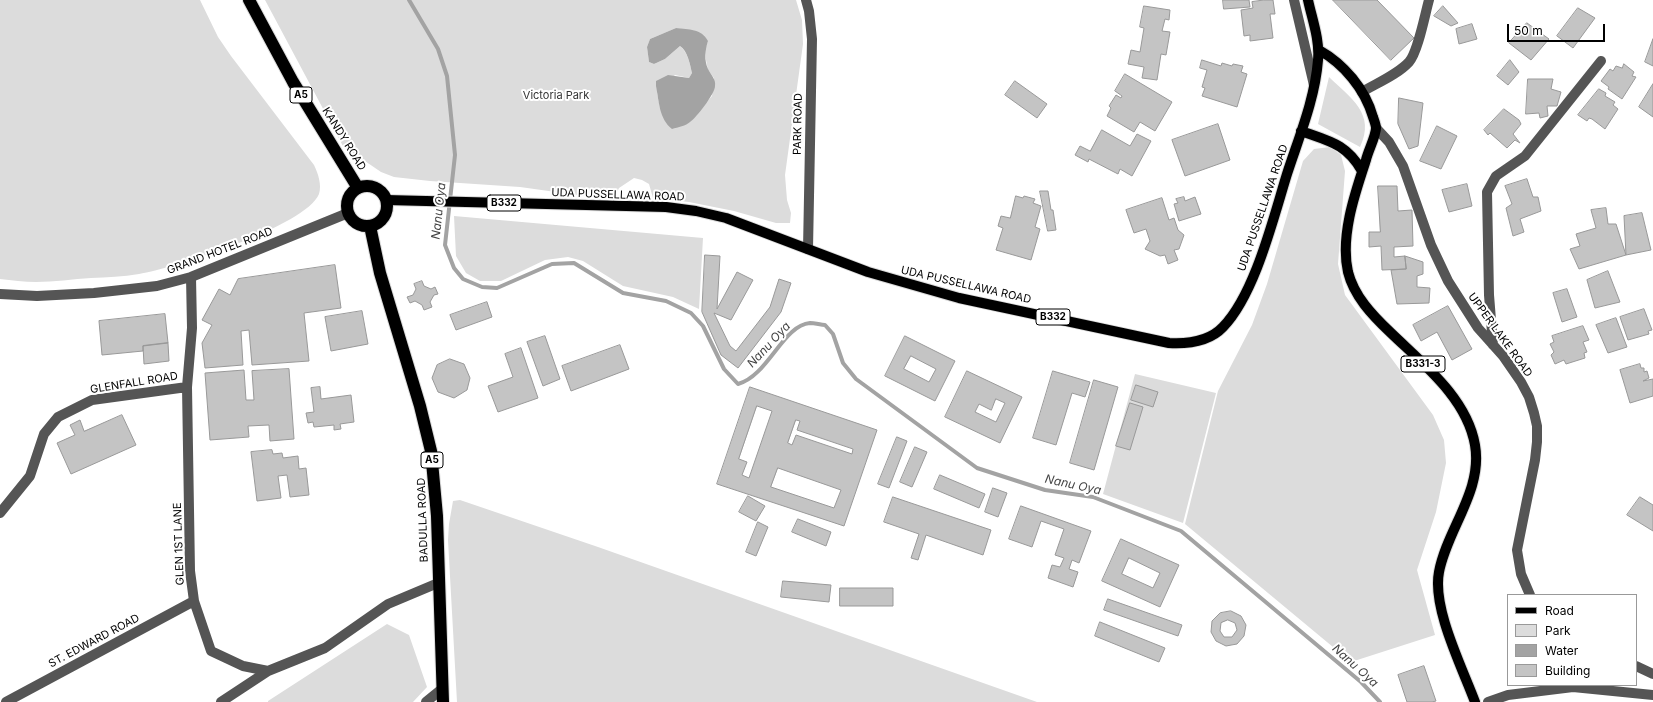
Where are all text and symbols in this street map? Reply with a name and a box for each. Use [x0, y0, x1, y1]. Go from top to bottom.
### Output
scale bar [1509, 16, 1607, 42]
text: 50 m [1514, 23, 1543, 38]
road number: A5 [290, 87, 312, 103]
park label: Victoria Park [523, 89, 589, 103]
street label: PARK ROAD [791, 93, 805, 155]
street label: KANDY ROAD [319, 105, 369, 173]
street label: UDA PUSSELLAWA ROAD [1235, 143, 1291, 273]
water label: Nanu Oya [429, 182, 449, 240]
street label: UDA PUSSELLAWA ROAD [551, 186, 685, 204]
road number: B332 [487, 195, 521, 211]
street label: GRAND HOTEL ROAD [165, 225, 275, 277]
street label: UDA PUSSELLAWA ROAD [900, 264, 1032, 306]
street label: UPPER LAKE ROAD [1465, 290, 1535, 380]
road number: B332 [1036, 309, 1070, 325]
water label: Nanu Oya [744, 319, 794, 371]
road number: B331-3 [1401, 356, 1445, 372]
street label: GLENFALL ROAD [89, 370, 179, 396]
road number: A5 [421, 452, 443, 468]
water label: Nanu Oya [1044, 472, 1102, 498]
street label: BADULLA ROAD [415, 477, 431, 563]
street label: GLEN 1ST LANE [171, 502, 187, 586]
legend [1507, 594, 1637, 686]
text: Road [1545, 603, 1574, 618]
street label: ST. EDWARD ROAD [46, 611, 142, 671]
text: Park [1545, 623, 1571, 638]
water label: Nanu Oya [1329, 642, 1381, 690]
text: Water [1545, 643, 1578, 658]
text: Building [1545, 663, 1590, 678]

